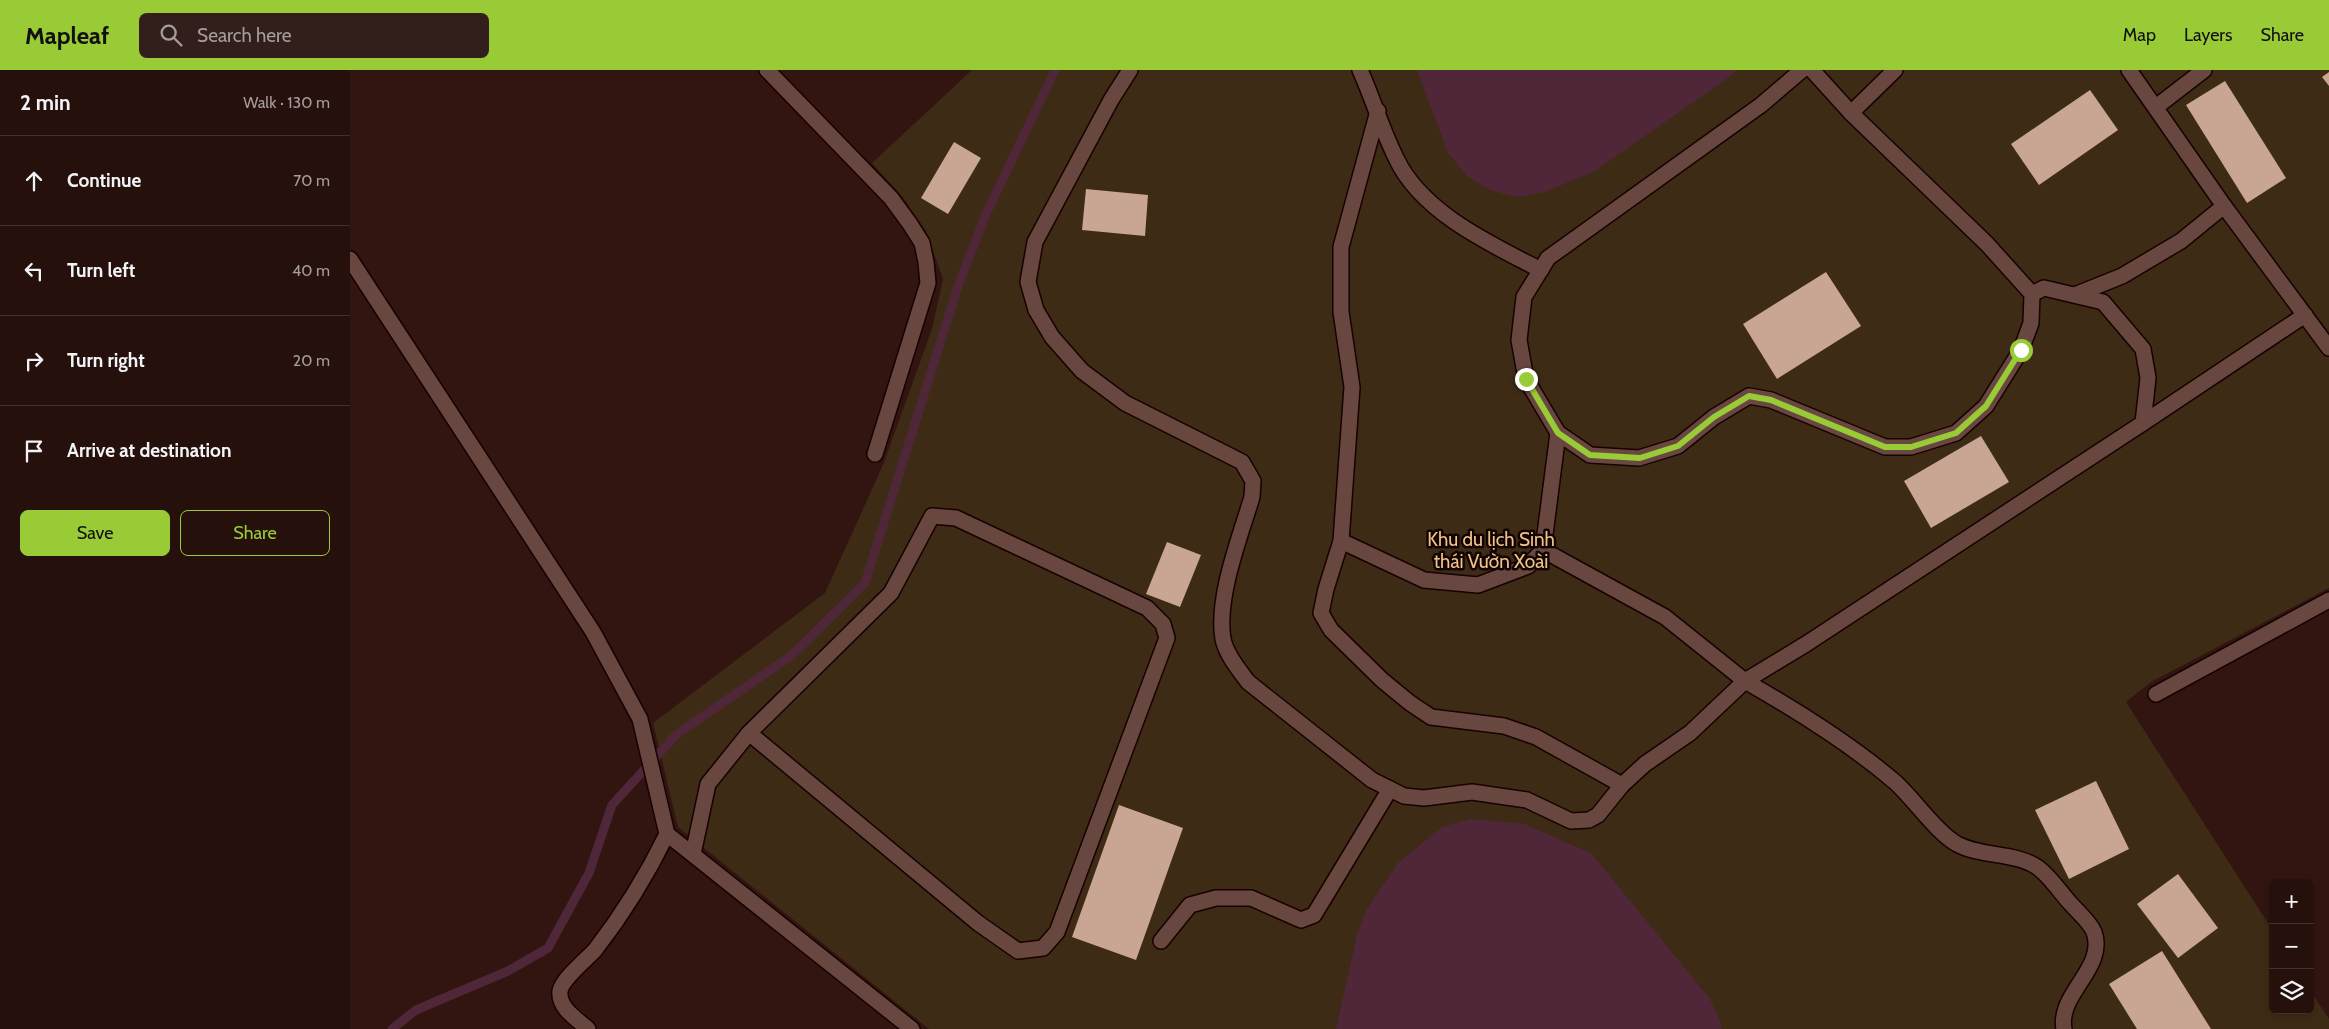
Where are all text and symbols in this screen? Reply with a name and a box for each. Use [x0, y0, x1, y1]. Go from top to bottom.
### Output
search box [139, 13, 489, 58]
text: Mapleaf [25, 21, 109, 50]
icon: search [157, 21, 185, 49]
text: Search here [197, 24, 291, 47]
text: Map [2123, 24, 2156, 46]
text: Layers [2184, 24, 2233, 46]
text: Share [2261, 24, 2304, 46]
text: 2 min [20, 90, 71, 115]
text: Walk · 130 m [243, 93, 330, 112]
icon: ahead [20, 167, 48, 195]
text: Continue [67, 169, 141, 192]
text: 70 m [293, 171, 330, 190]
icon: left [20, 257, 48, 285]
text: Turn left [67, 259, 135, 282]
text: 40 m [292, 261, 330, 280]
route start [2010, 339, 2033, 362]
icon: right [20, 347, 48, 375]
text: Turn right [67, 349, 145, 372]
text: 20 m [293, 351, 330, 370]
route end [1515, 368, 1538, 391]
icon: arrive [20, 437, 48, 465]
text: Arrive at destination [67, 439, 231, 462]
button: Save [20, 510, 170, 556]
button: Share [180, 510, 330, 556]
park label: Khu du lịch Sinh thái Vườn Xoài [1427, 528, 1555, 573]
map controls [2269, 879, 2314, 1014]
button: + [2269, 879, 2314, 924]
button: − [2269, 924, 2314, 969]
button: layers [2269, 969, 2314, 1014]

